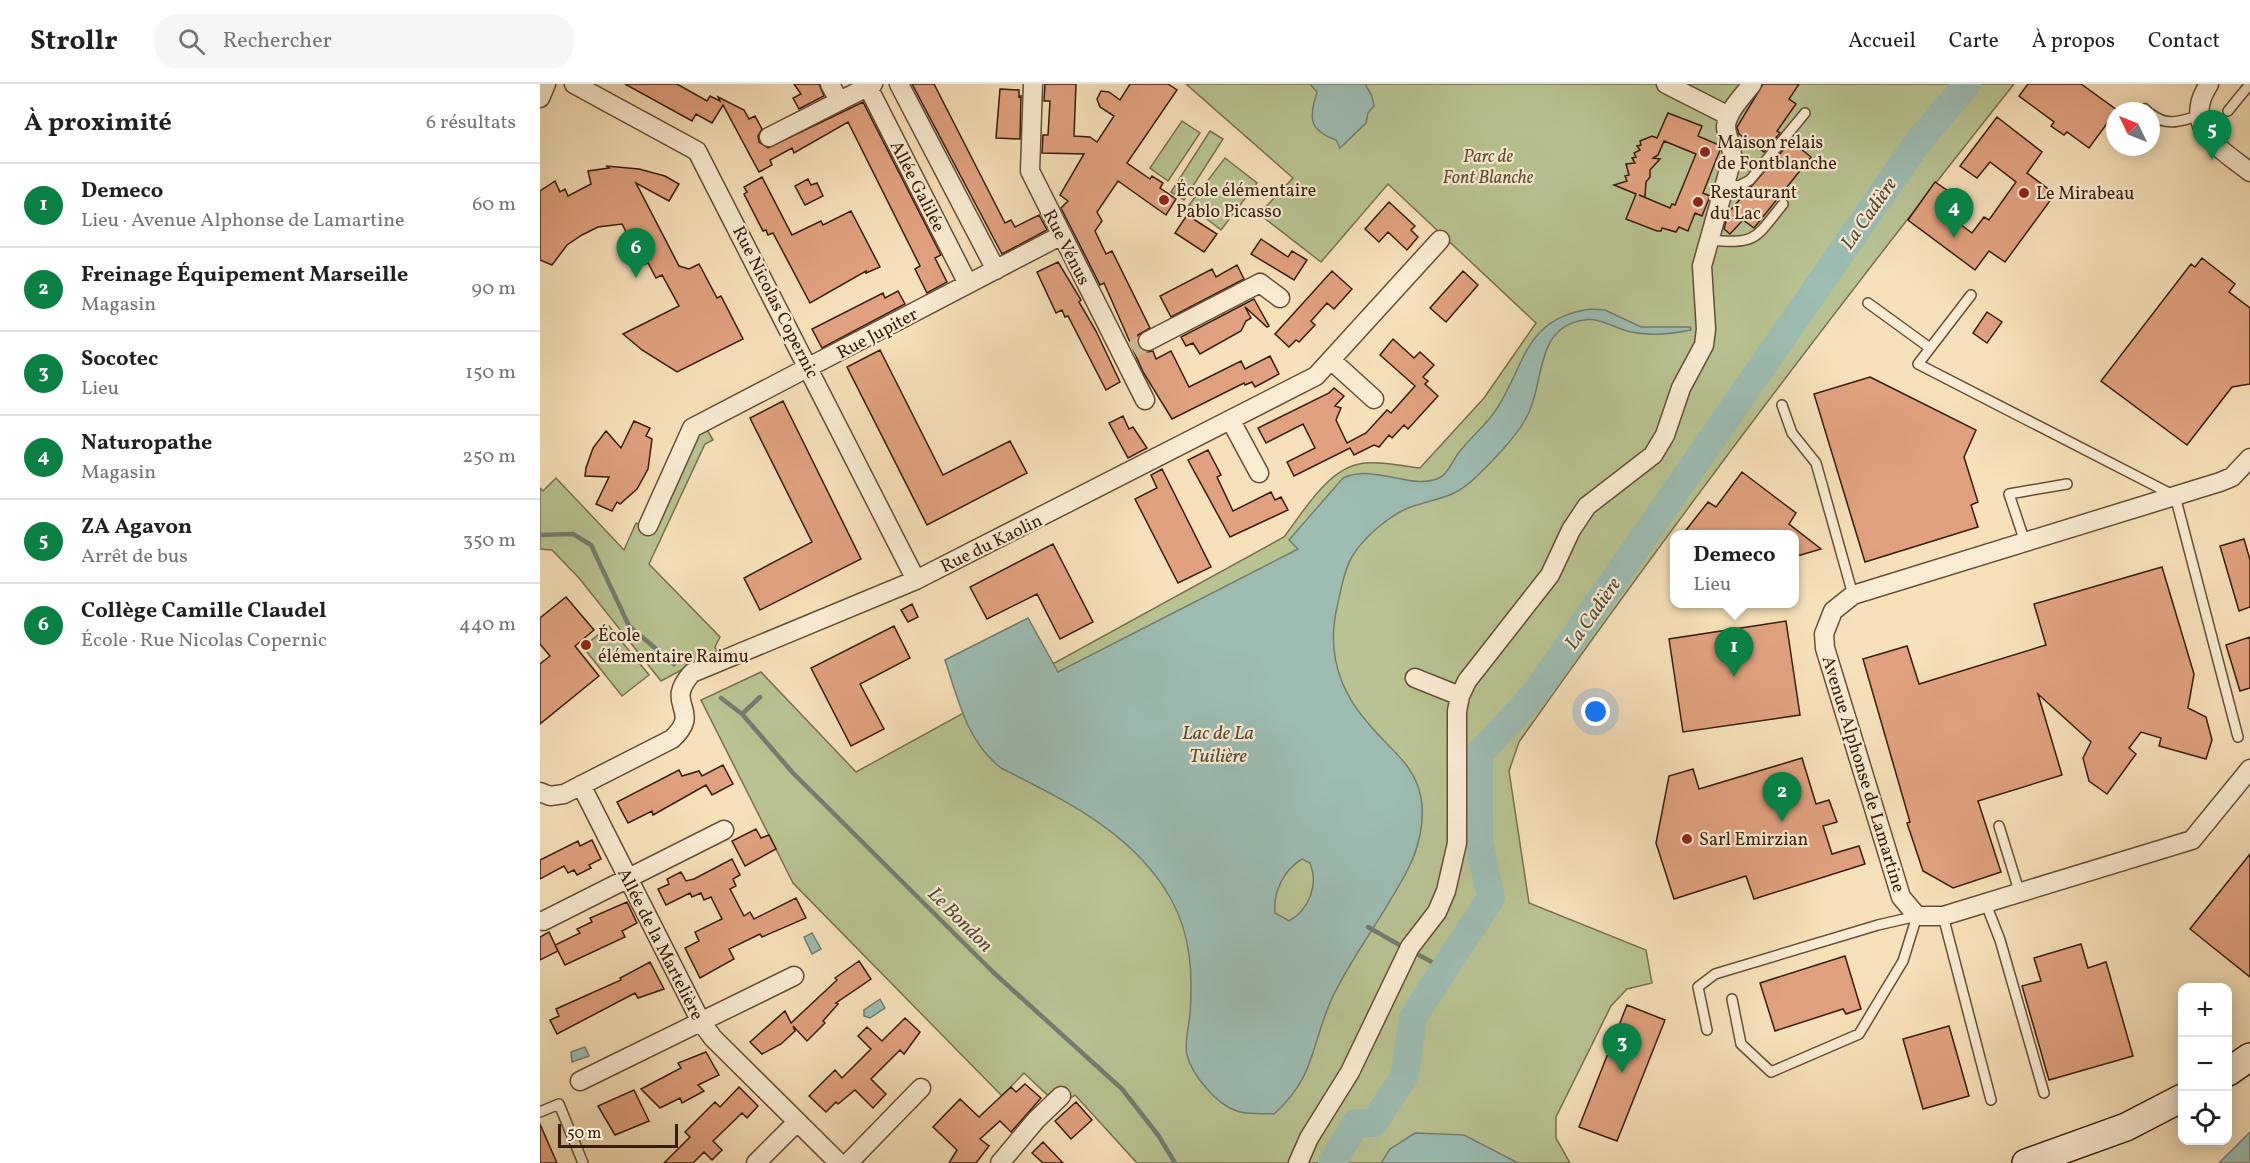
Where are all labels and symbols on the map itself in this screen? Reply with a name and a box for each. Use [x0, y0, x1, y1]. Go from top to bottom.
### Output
north arrow [2106, 102, 2160, 156]
pin: 5 [2192, 110, 2232, 160]
place label: Maison relais de Fontblanche [1717, 131, 1837, 177]
street label: Allée Galilée [883, 137, 950, 237]
park label: Parc de Font Blanche [1443, 145, 1534, 191]
marker: Maison relais de Fontblanche [1698, 145, 1712, 159]
water label: La Cadière [1835, 172, 1905, 256]
place label: École élémentaire Pablo Picasso [1176, 179, 1316, 225]
place label: Restaurant du Lac [1710, 181, 1797, 227]
place label: Le Mirabeau [2036, 182, 2134, 207]
marker: Le Mirabeau [2017, 186, 2031, 200]
pin: 4 [1934, 188, 1974, 238]
marker: École élémentaire Pablo Picasso [1157, 193, 1171, 207]
marker: Restaurant du Lac [1691, 195, 1705, 209]
street label: Rue Vénus [1036, 206, 1095, 290]
street label: Rue Nicolas Copernic [725, 222, 824, 383]
pin: 6 [616, 228, 656, 278]
street label: Rue Jupiter [833, 302, 923, 366]
street label: Rue du Kaolin [936, 509, 1047, 580]
water label: La Cadière [1559, 572, 1629, 656]
place label: École élémentaire Raimu [598, 624, 749, 670]
pin: 1 [1714, 628, 1754, 677]
marker: École élémentaire Raimu [579, 638, 593, 652]
street label: Avenue Alphonse de Lamartine [1815, 653, 1911, 896]
your location [1581, 697, 1610, 726]
water label: Lac de La Tuilière [1182, 720, 1254, 771]
pin: 2 [1762, 772, 1802, 822]
place label: Sarl Emirzian [1699, 828, 1809, 853]
marker: Sarl Emirzian [1680, 832, 1694, 846]
street label: Allée de la Martelière [610, 864, 709, 1025]
water label: Le Bondon [921, 881, 999, 959]
pin: 3 [1602, 1024, 1642, 1073]
scale bar [558, 1121, 678, 1148]

